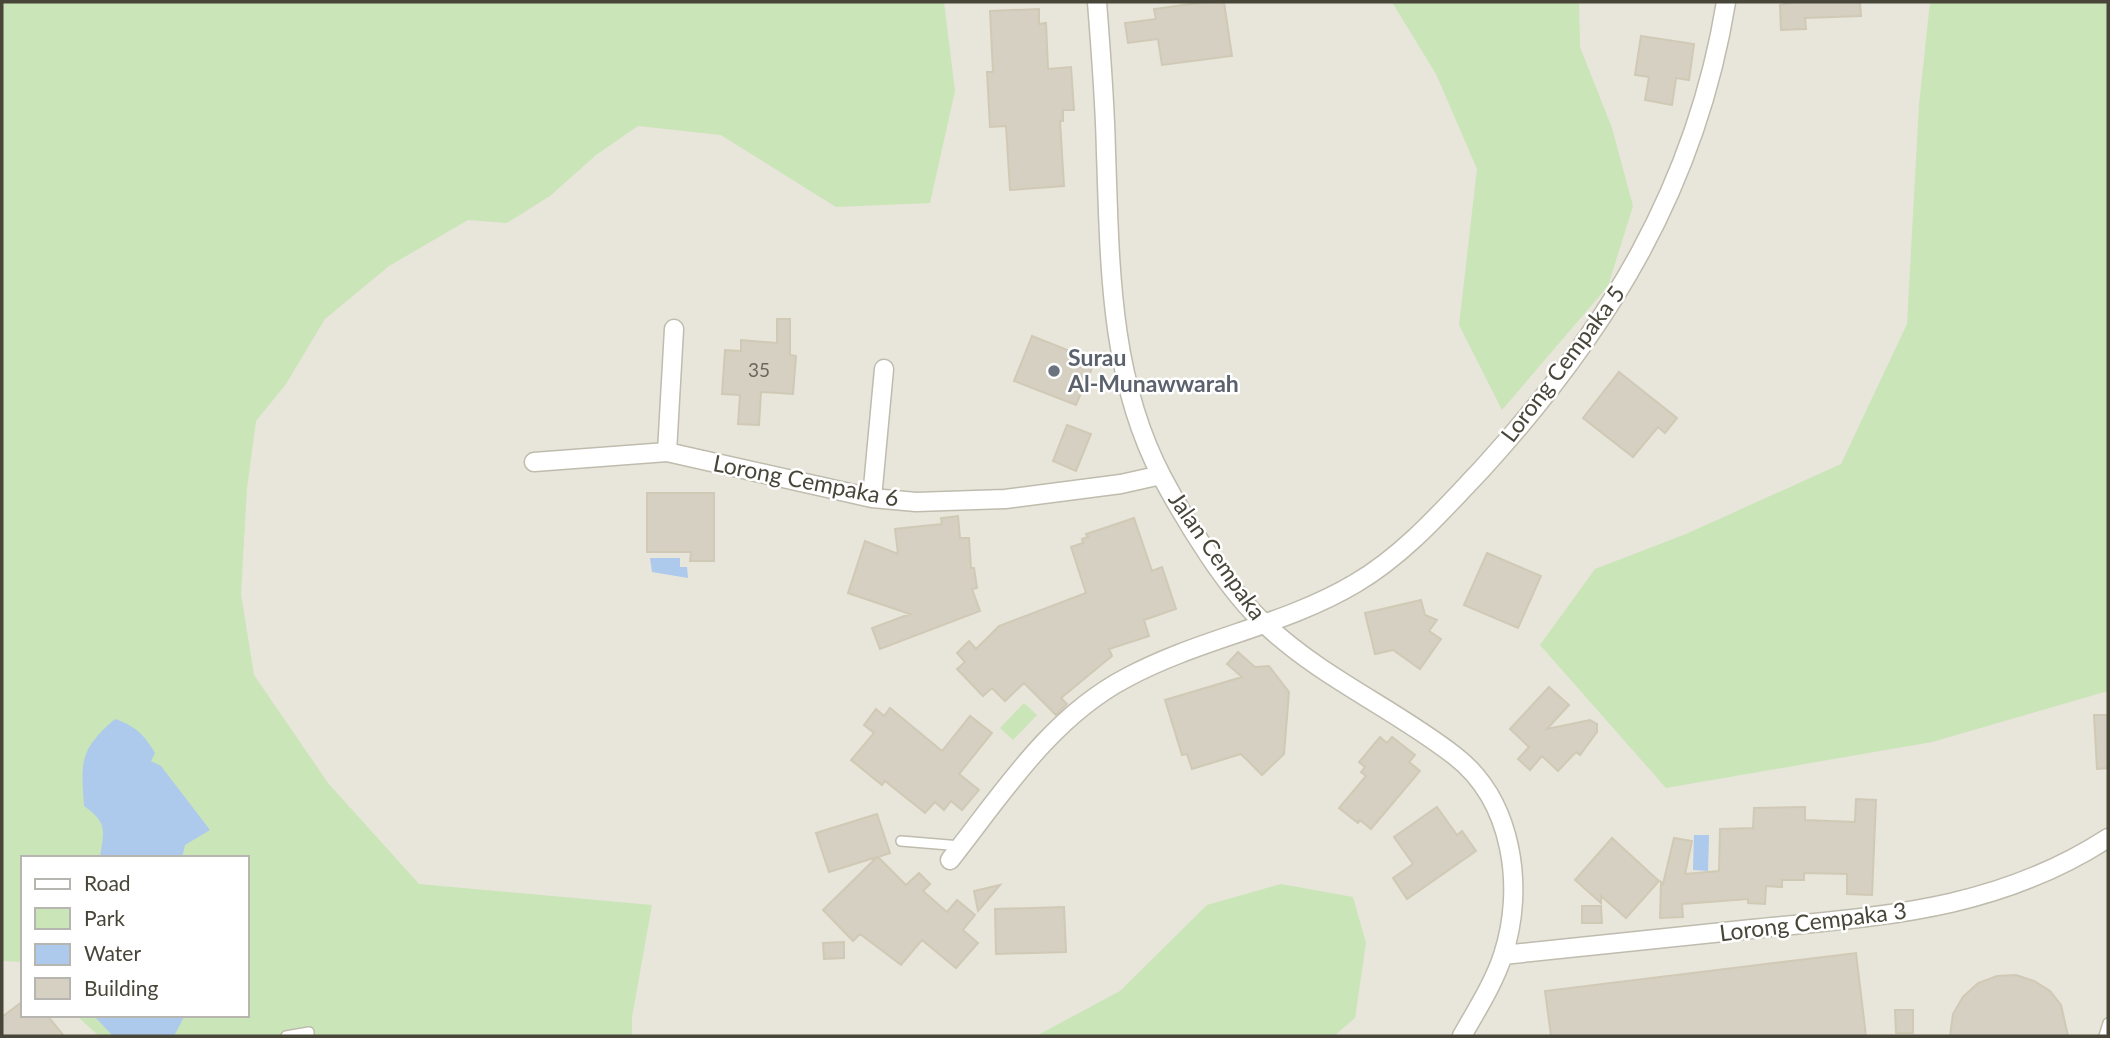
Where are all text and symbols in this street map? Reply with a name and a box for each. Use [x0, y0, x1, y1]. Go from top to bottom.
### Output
street label: Lorong Cempaka 5 [1494, 280, 1630, 447]
place label: Surau Al-Munawwarah [1067, 343, 1239, 397]
house number: 35 [748, 358, 770, 381]
marker: Surau Al-Munawwarah [1046, 363, 1062, 379]
street label: Lorong Cempaka 6 [711, 448, 901, 512]
street label: Jalan Cempaka [1163, 486, 1272, 625]
legend [21, 856, 248, 1017]
text: Road [84, 870, 131, 895]
street label: Lorong Cempaka 3 [1718, 896, 1908, 946]
text: Park [84, 905, 125, 930]
text: Water [84, 940, 141, 965]
text: Building [84, 975, 159, 1000]

